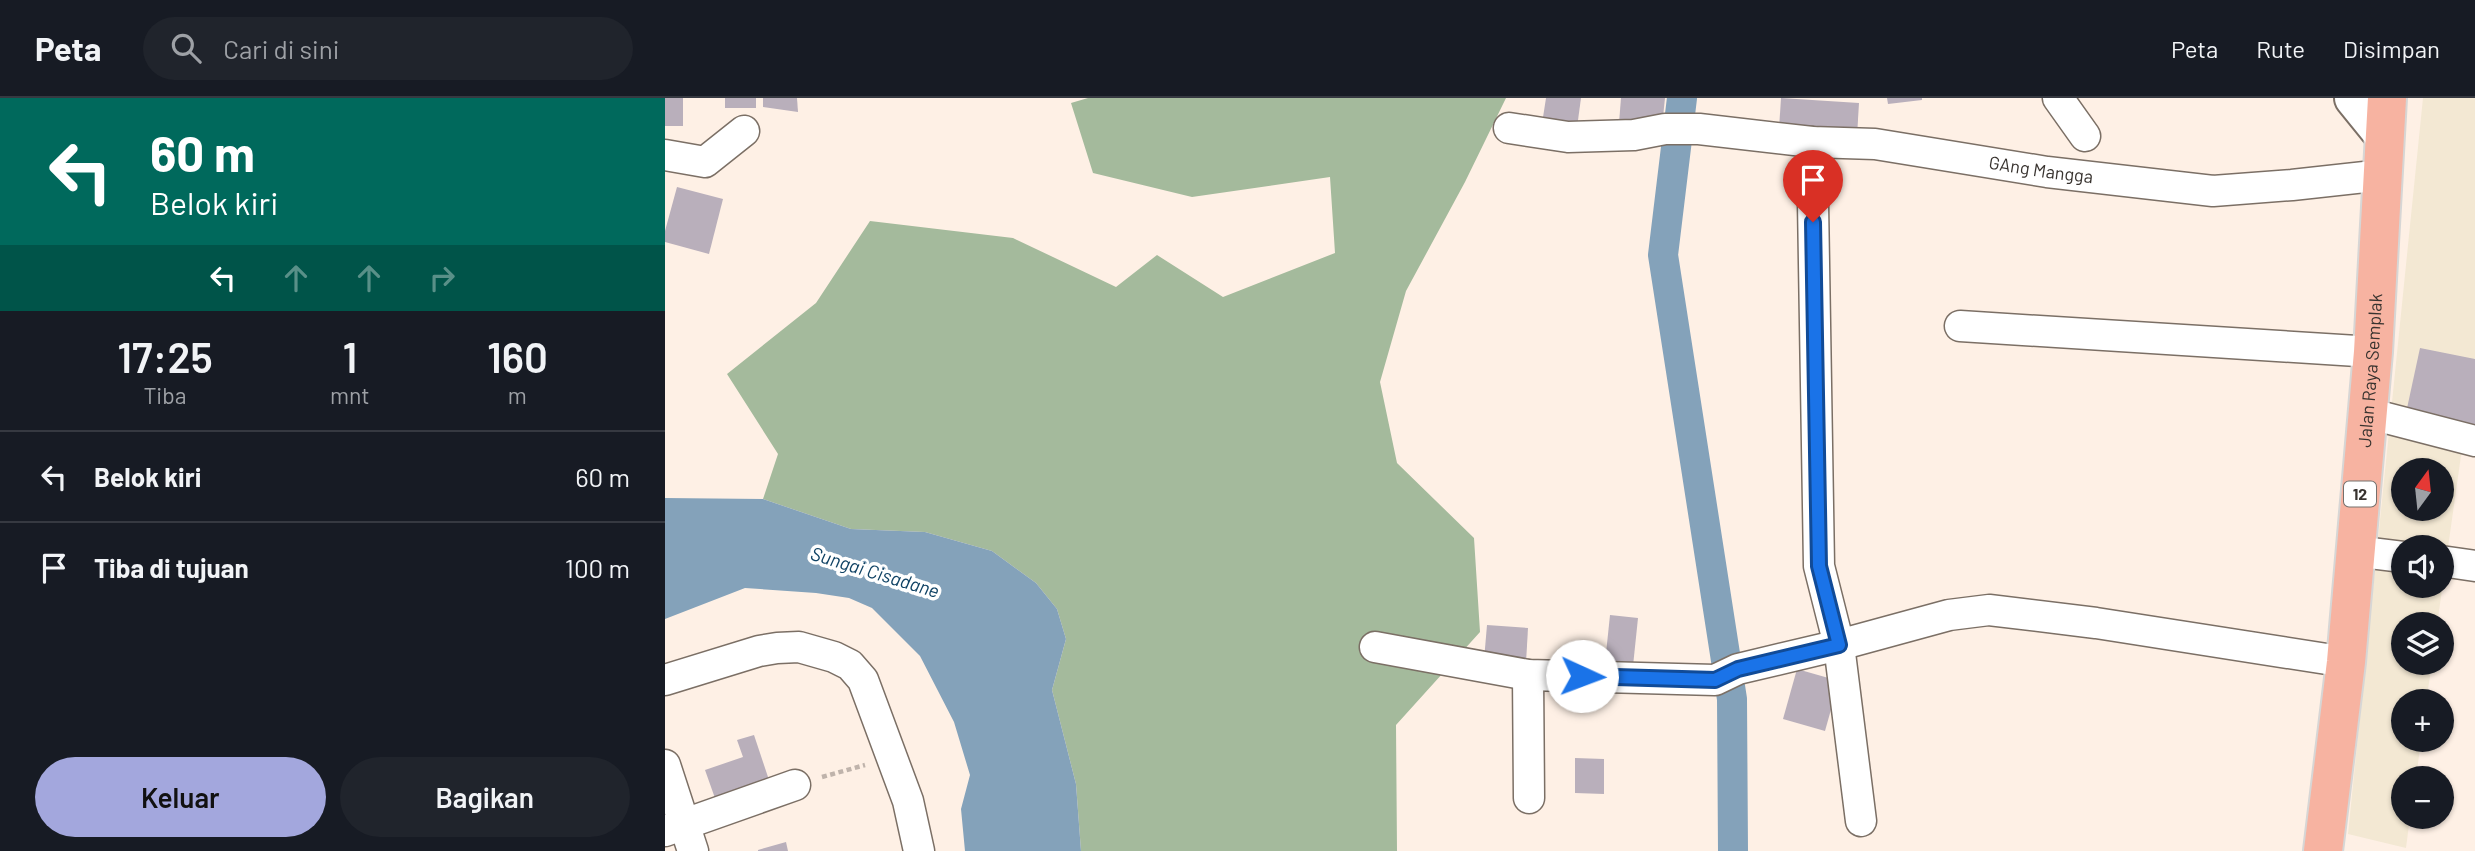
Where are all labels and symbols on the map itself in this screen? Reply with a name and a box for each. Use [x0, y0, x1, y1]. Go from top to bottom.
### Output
pin [1783, 150, 1843, 222]
street label: GAng Mangga [1987, 151, 2094, 187]
street label: Jalan Raya Semplak [2353, 293, 2386, 448]
north arrow [2391, 458, 2453, 522]
road number: 12 [2344, 482, 2376, 506]
water label: Sungai Cisadane [808, 541, 942, 602]
position arrow [1545, 639, 1619, 713]

